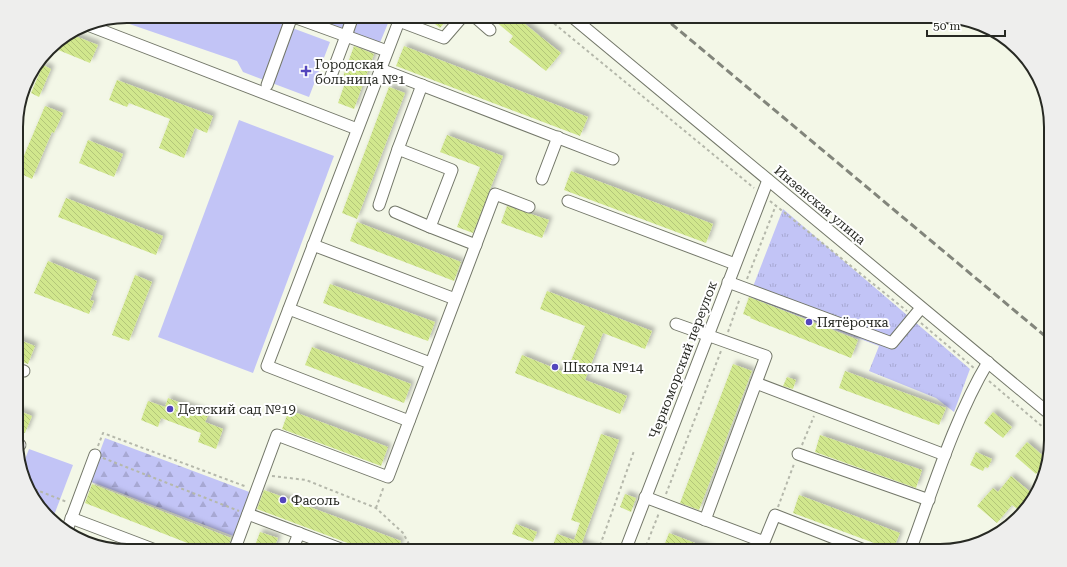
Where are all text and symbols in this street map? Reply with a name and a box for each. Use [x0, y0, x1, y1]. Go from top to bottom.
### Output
scale bar [927, 12, 1005, 38]
text: 50 m [933, 19, 960, 33]
place label: Городская больница №1 [315, 57, 405, 87]
marker: Городская больница №1 [300, 65, 312, 77]
street label: Инзенская улица [771, 163, 869, 247]
street label: Черноморский переулок [646, 279, 720, 441]
place label: Пятёрочка [817, 315, 889, 330]
marker: Пятёрочка [804, 317, 814, 327]
place label: Школа №14 [563, 360, 644, 375]
marker: Школа №14 [550, 362, 560, 372]
place label: Детский сад №19 [178, 402, 296, 417]
marker: Детский сад №19 [165, 404, 175, 414]
place label: Фасоль [291, 493, 340, 508]
marker: Фасоль [278, 495, 288, 505]

